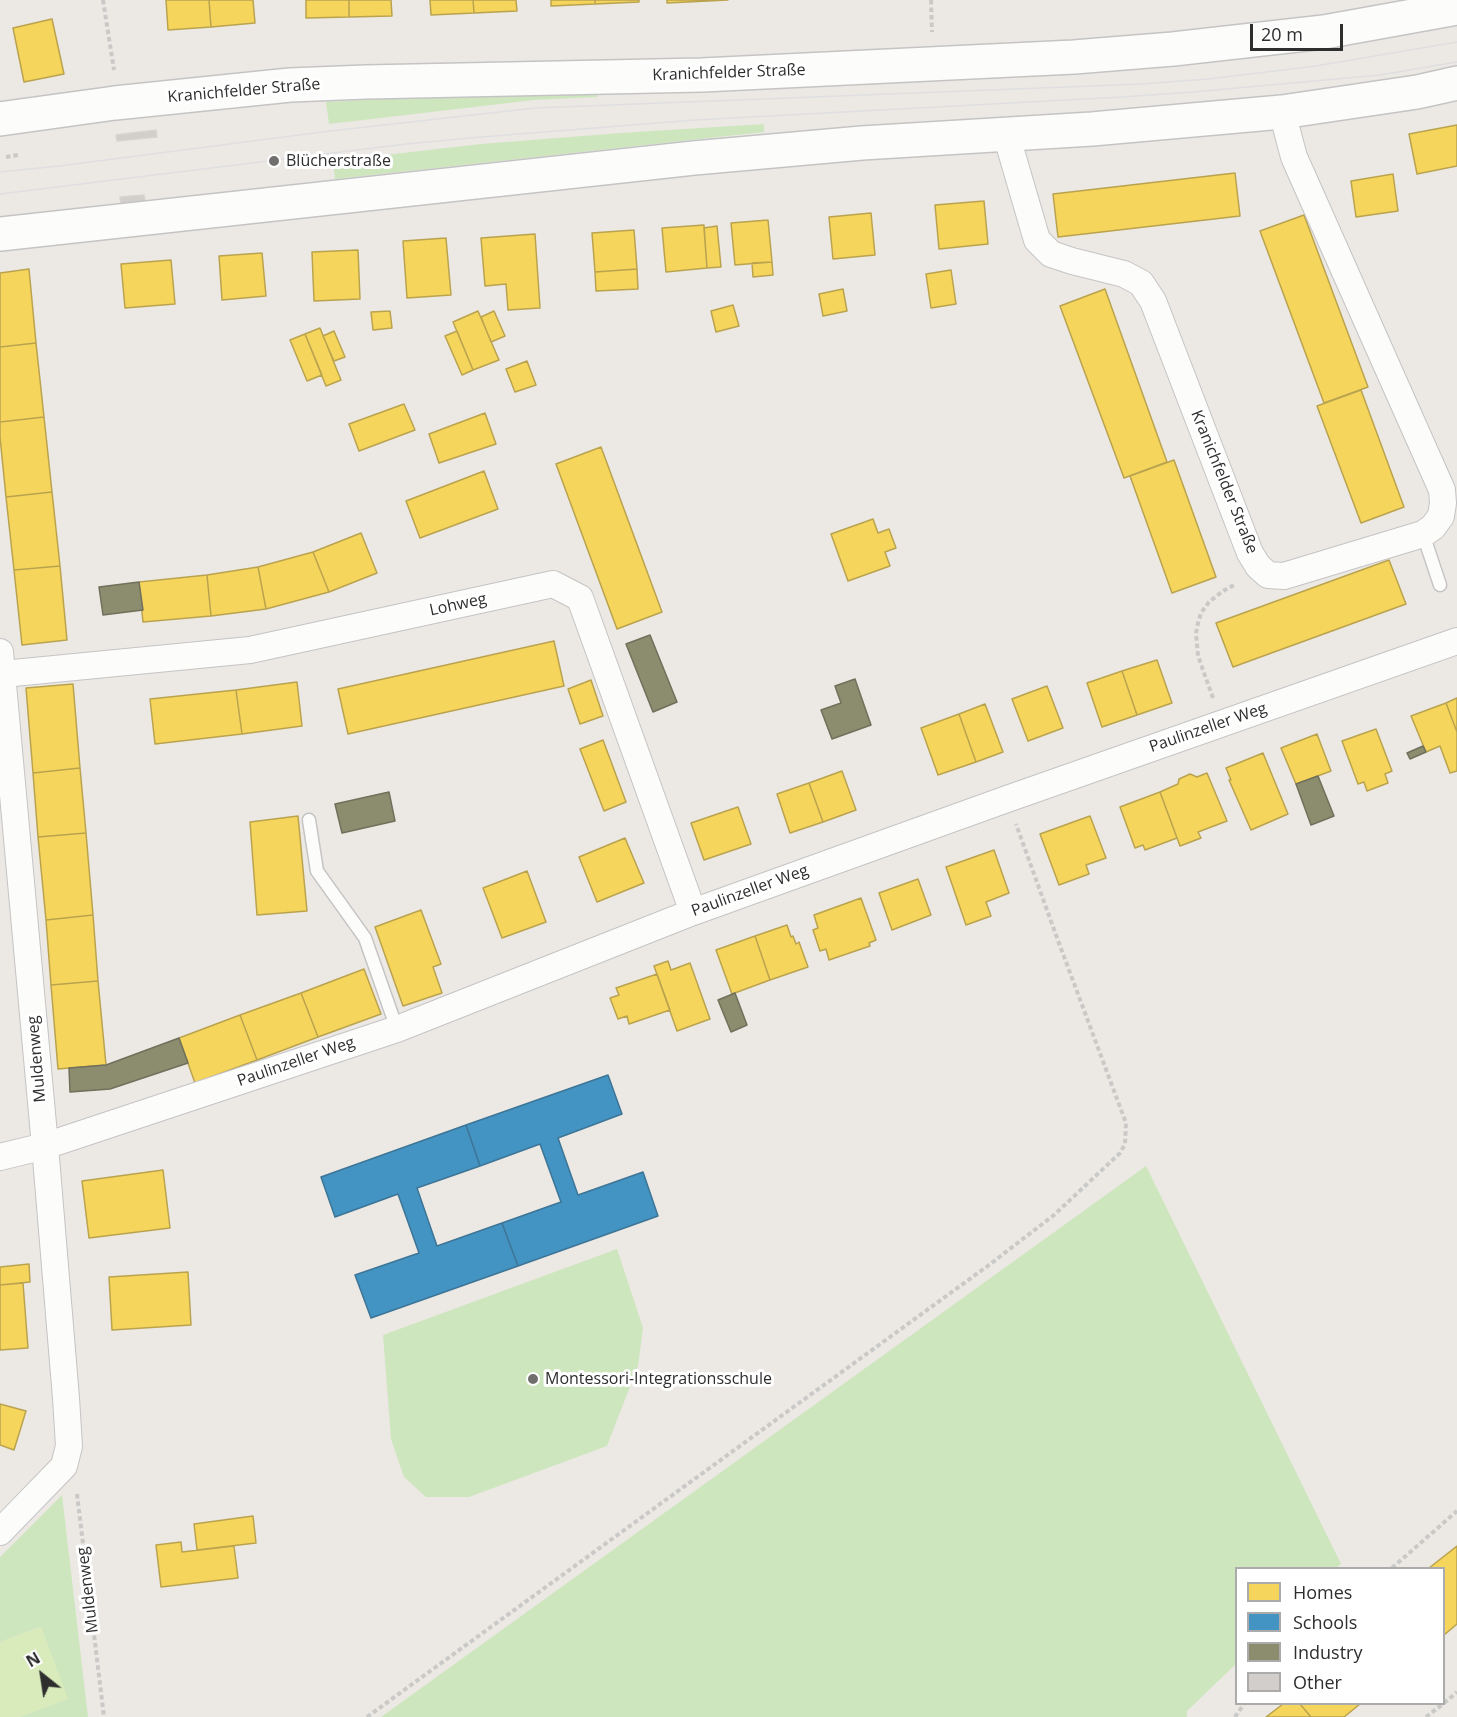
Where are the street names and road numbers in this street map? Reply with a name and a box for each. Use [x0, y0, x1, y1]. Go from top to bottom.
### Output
street label: Kranichfelder Straße [652, 61, 806, 85]
street label: Kranichfelder Straße [167, 75, 321, 107]
street label: Kranichfelder Straße [1186, 407, 1262, 557]
street label: Lohweg [428, 590, 488, 620]
street label: Paulinzeller Weg [1147, 699, 1269, 757]
street label: Paulinzeller Weg [689, 861, 811, 921]
street label: Muldenweg [24, 1015, 50, 1103]
street label: Paulinzeller Weg [235, 1033, 357, 1091]
street label: Muldenweg [73, 1546, 103, 1634]

